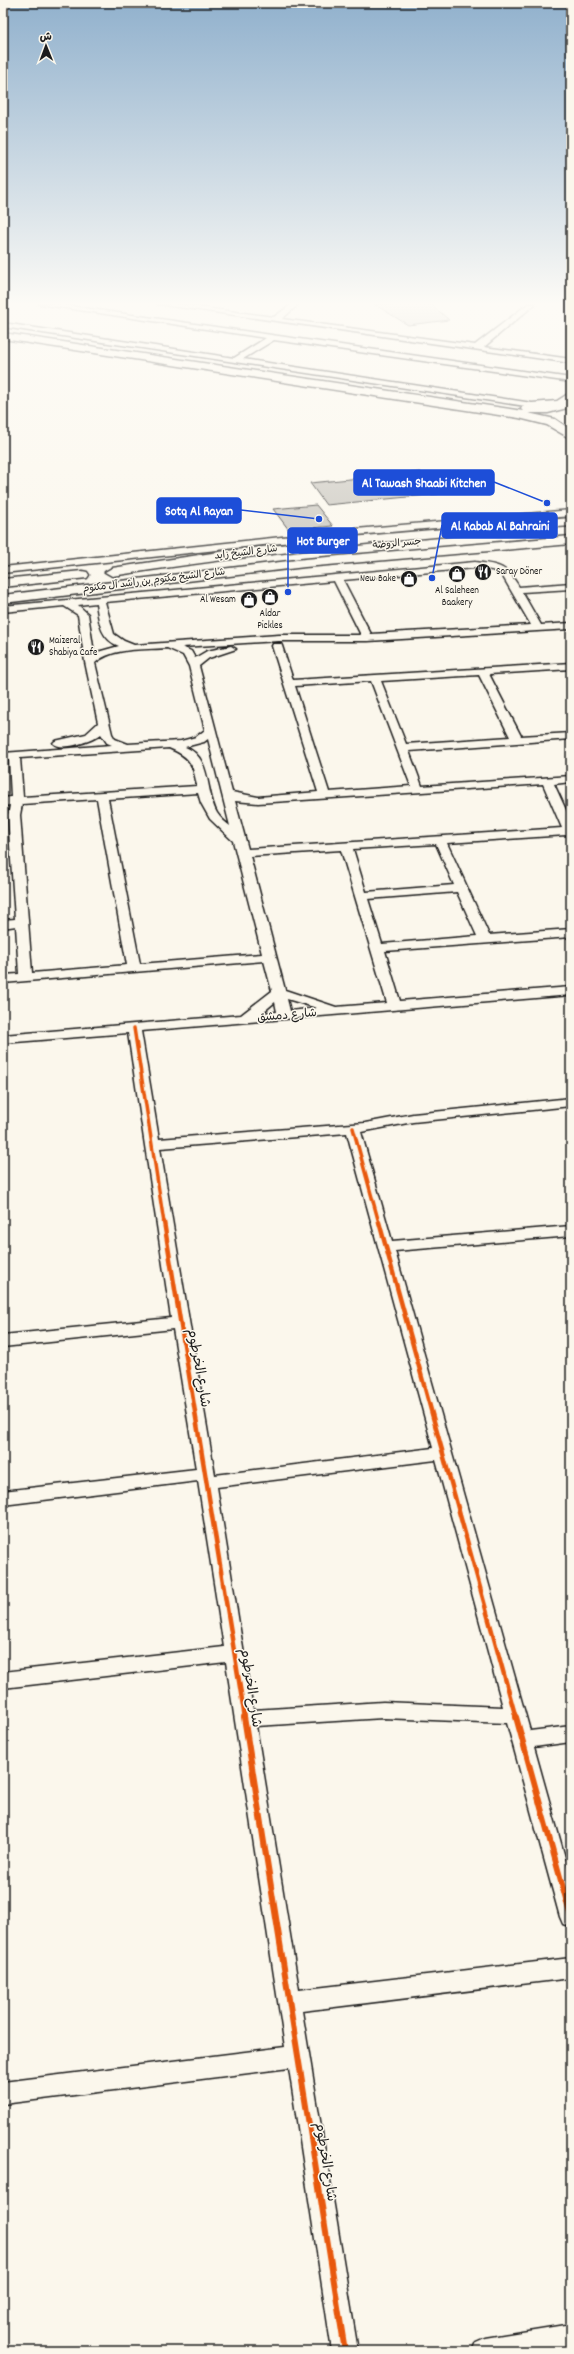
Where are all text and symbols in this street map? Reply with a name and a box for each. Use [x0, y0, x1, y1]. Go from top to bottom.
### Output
north arrow [26, 26, 66, 66]
text: ش [40, 30, 52, 46]
callout: Al Tawash Shaabi Kitchen [354, 470, 494, 495]
text: Al Tawash Shaabi Kitchen [362, 475, 486, 494]
callout: Sotq Al Rayan [157, 498, 241, 523]
text: Sotq Al Rayan [165, 503, 233, 522]
callout: Al Kabab Al Bahraini [442, 513, 557, 538]
text: Al Kabab Al Bahraini [451, 518, 550, 537]
callout: Hot Burger [288, 528, 357, 553]
text: Hot Burger [296, 533, 351, 552]
street label: جسر الروضة [372, 535, 422, 553]
street label: شارع الشيخ زايد [214, 542, 279, 564]
restaurant icon: Saray Döner [473, 562, 493, 582]
shop icon: Al Saleheen Baakery [447, 564, 467, 584]
street label: شارع الشيخ مكتوم بن راشد آل مكتوم [82, 565, 226, 597]
place label: Saray Döner [496, 565, 542, 579]
shop icon: New Bake [399, 569, 419, 589]
place label: New Bake [360, 572, 397, 586]
place label: Al Saleheen Baakery [435, 584, 479, 610]
shop icon: Aldar Pickles [260, 587, 280, 607]
shop icon: Al Wesam [239, 590, 259, 610]
place label: Al Wesam [200, 593, 236, 607]
place label: Aldar Pickles [257, 607, 283, 633]
place label: Maizeral Shabiya Cafe [49, 634, 98, 660]
restaurant icon: Maizeral Shabiya Cafe [26, 637, 46, 657]
street label: شارع دمشق [257, 1005, 317, 1027]
street label: شارع الخرطوم [181, 1327, 215, 1409]
street label: شارع الخرطوم [234, 1647, 266, 1729]
street label: شارع الخرطوم [309, 2121, 341, 2203]

